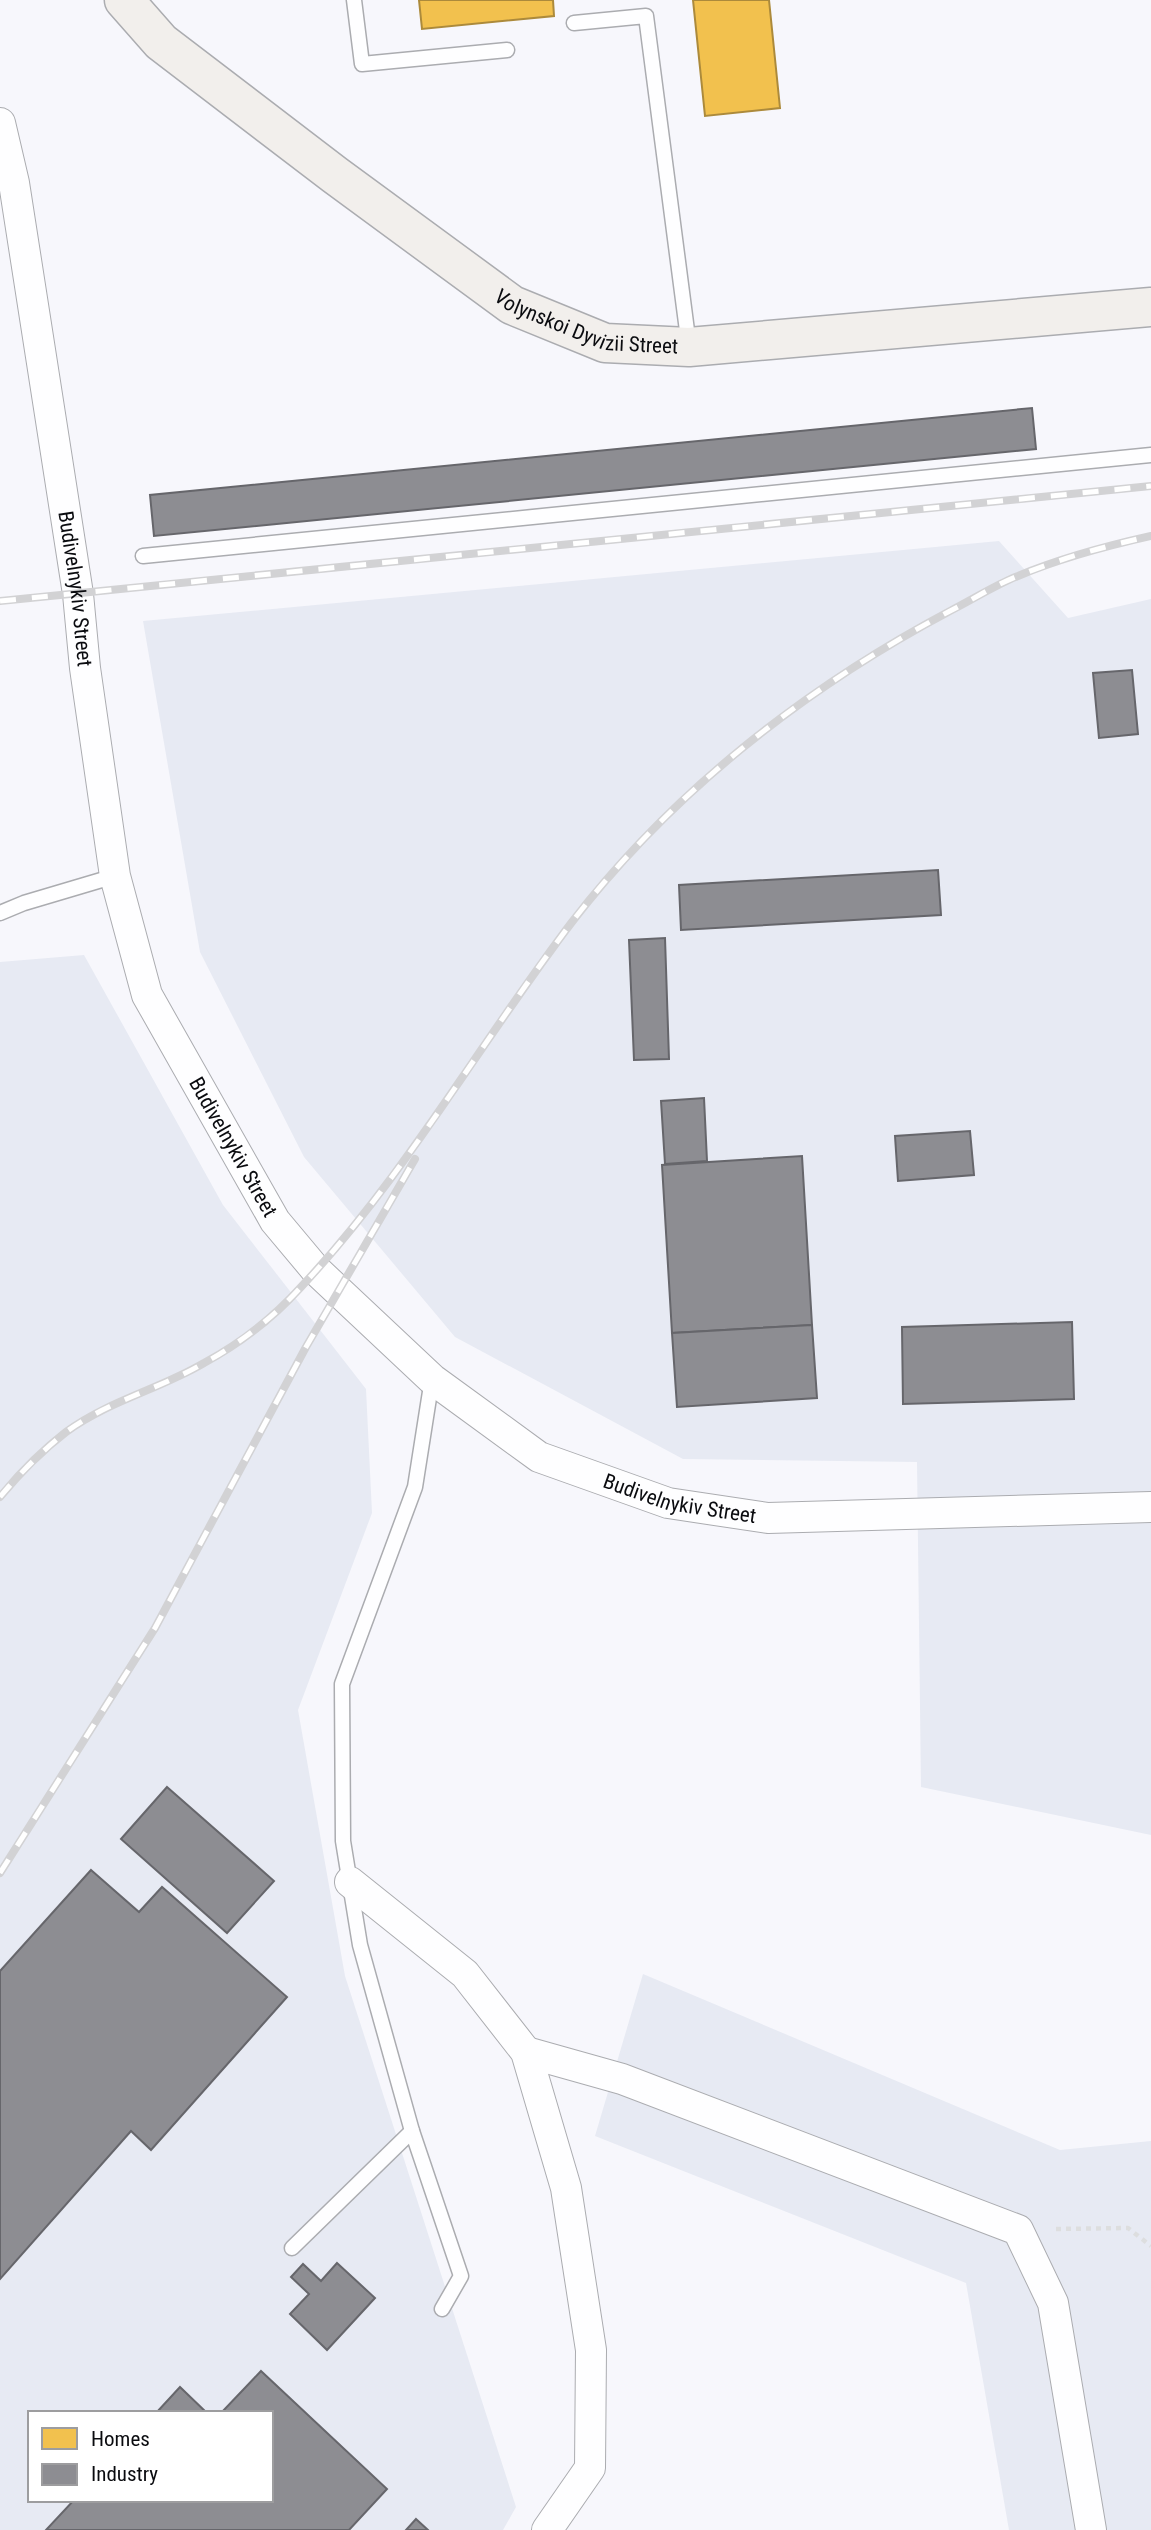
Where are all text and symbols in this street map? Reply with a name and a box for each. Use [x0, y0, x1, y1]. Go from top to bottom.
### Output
street label: Volynskoi Dyvizii Street [490, 284, 679, 358]
street label: Budivelnykiv Street [53, 509, 97, 668]
street label: Budivelnykiv Street [184, 1073, 282, 1221]
street label: Budivelnykiv Street [600, 1469, 758, 1528]
legend [28, 2411, 273, 2502]
text: Homes [91, 2427, 150, 2451]
text: Industry [91, 2462, 158, 2486]

